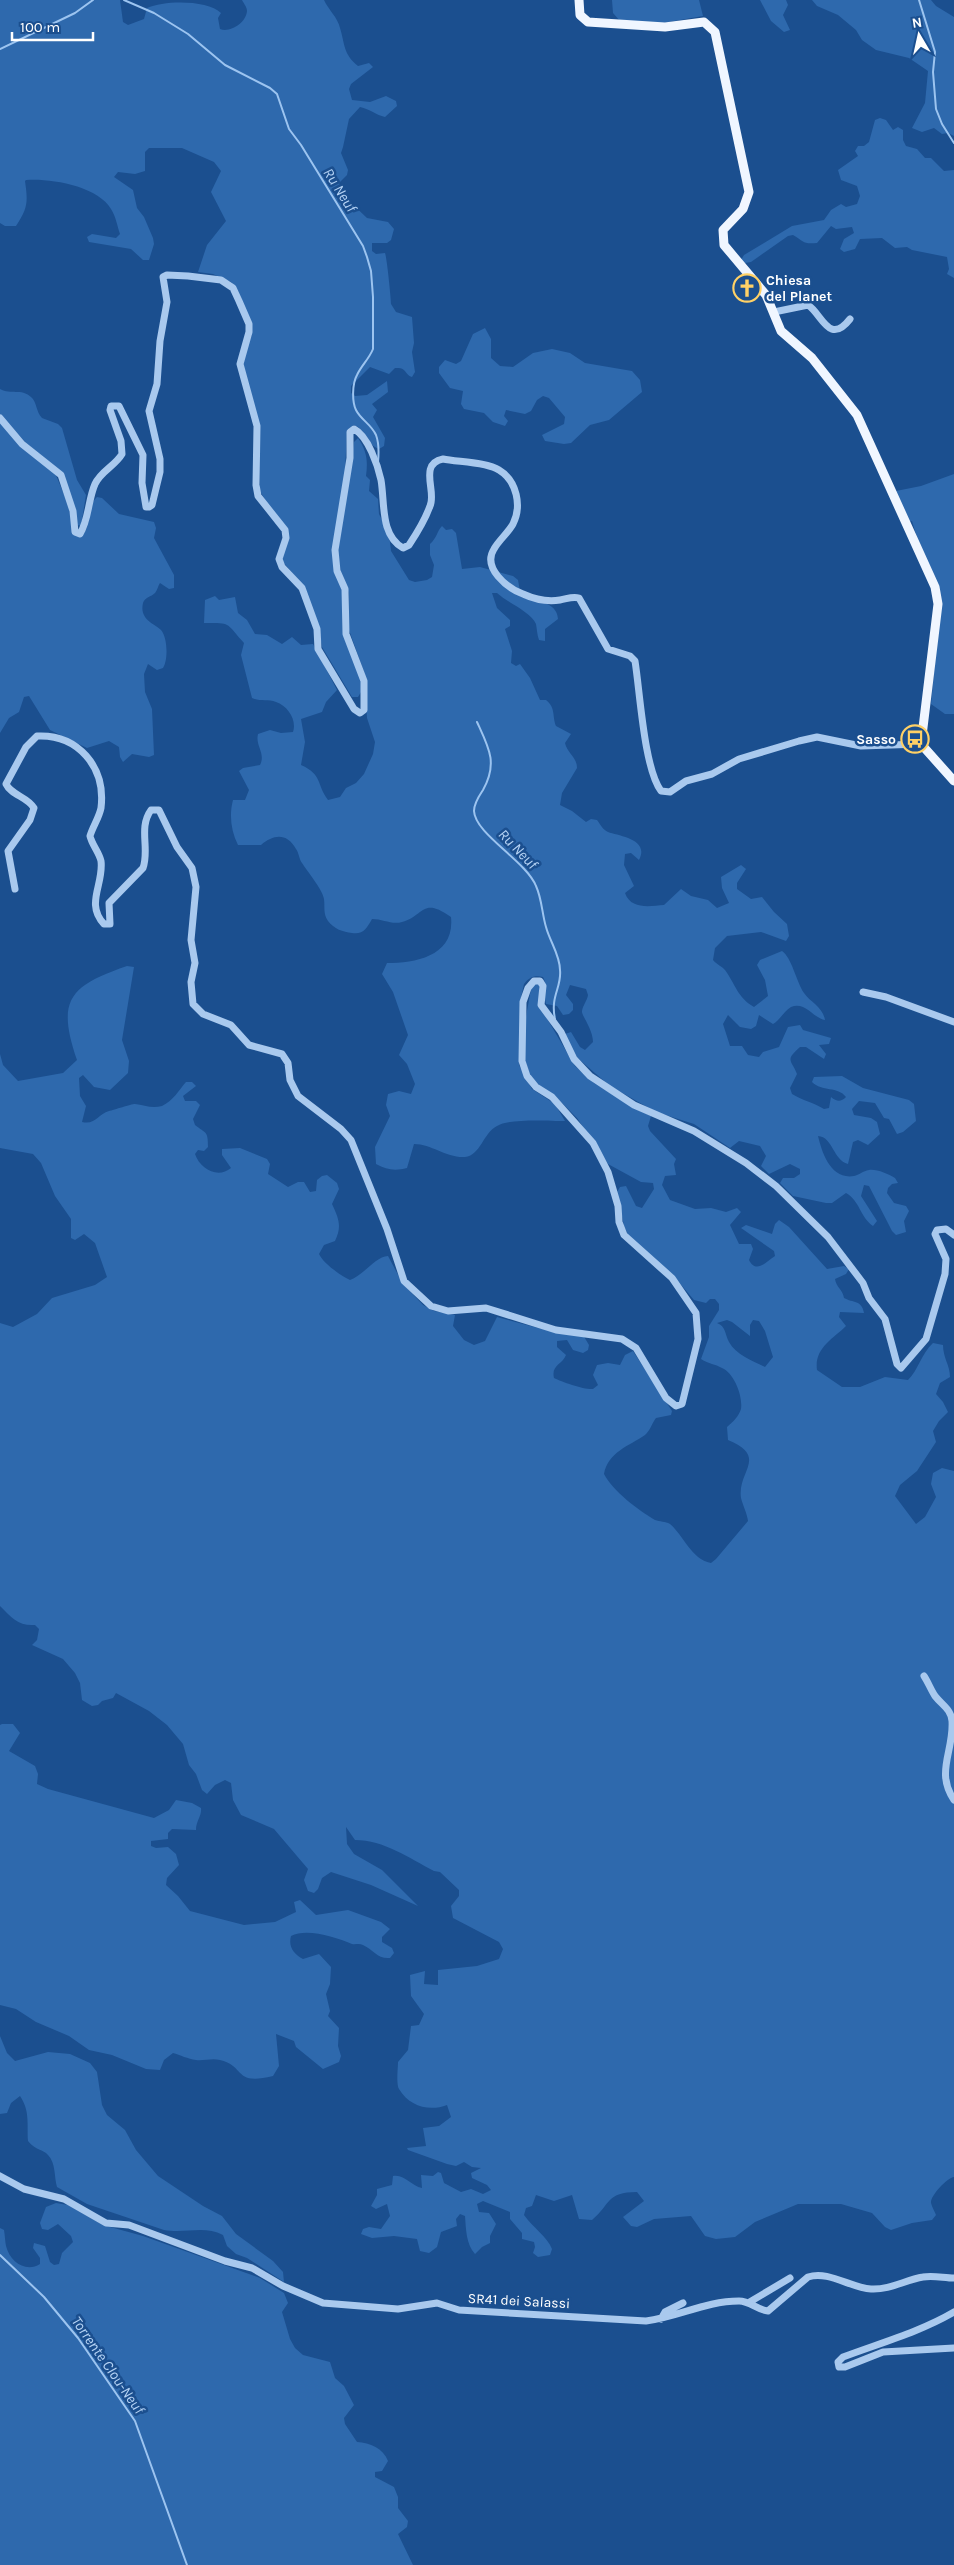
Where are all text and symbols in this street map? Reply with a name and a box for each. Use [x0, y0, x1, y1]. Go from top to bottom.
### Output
scale bar [12, 10, 94, 42]
north arrow [894, 10, 944, 60]
text: N [911, 13, 923, 32]
text: 100 m [20, 18, 60, 36]
water label: Ru Neuf [319, 165, 361, 217]
place label: Chiesa del Planet [766, 272, 833, 305]
church icon: Chiesa del Planet [732, 273, 762, 303]
bus stop icon: Sasso [900, 724, 930, 754]
place label: Sasso [856, 731, 896, 748]
water label: Ru Neuf [495, 825, 542, 874]
street label: SR41 dei Salassi [467, 2290, 571, 2312]
water label: Torrente Clou-Neuf [68, 2313, 149, 2418]

